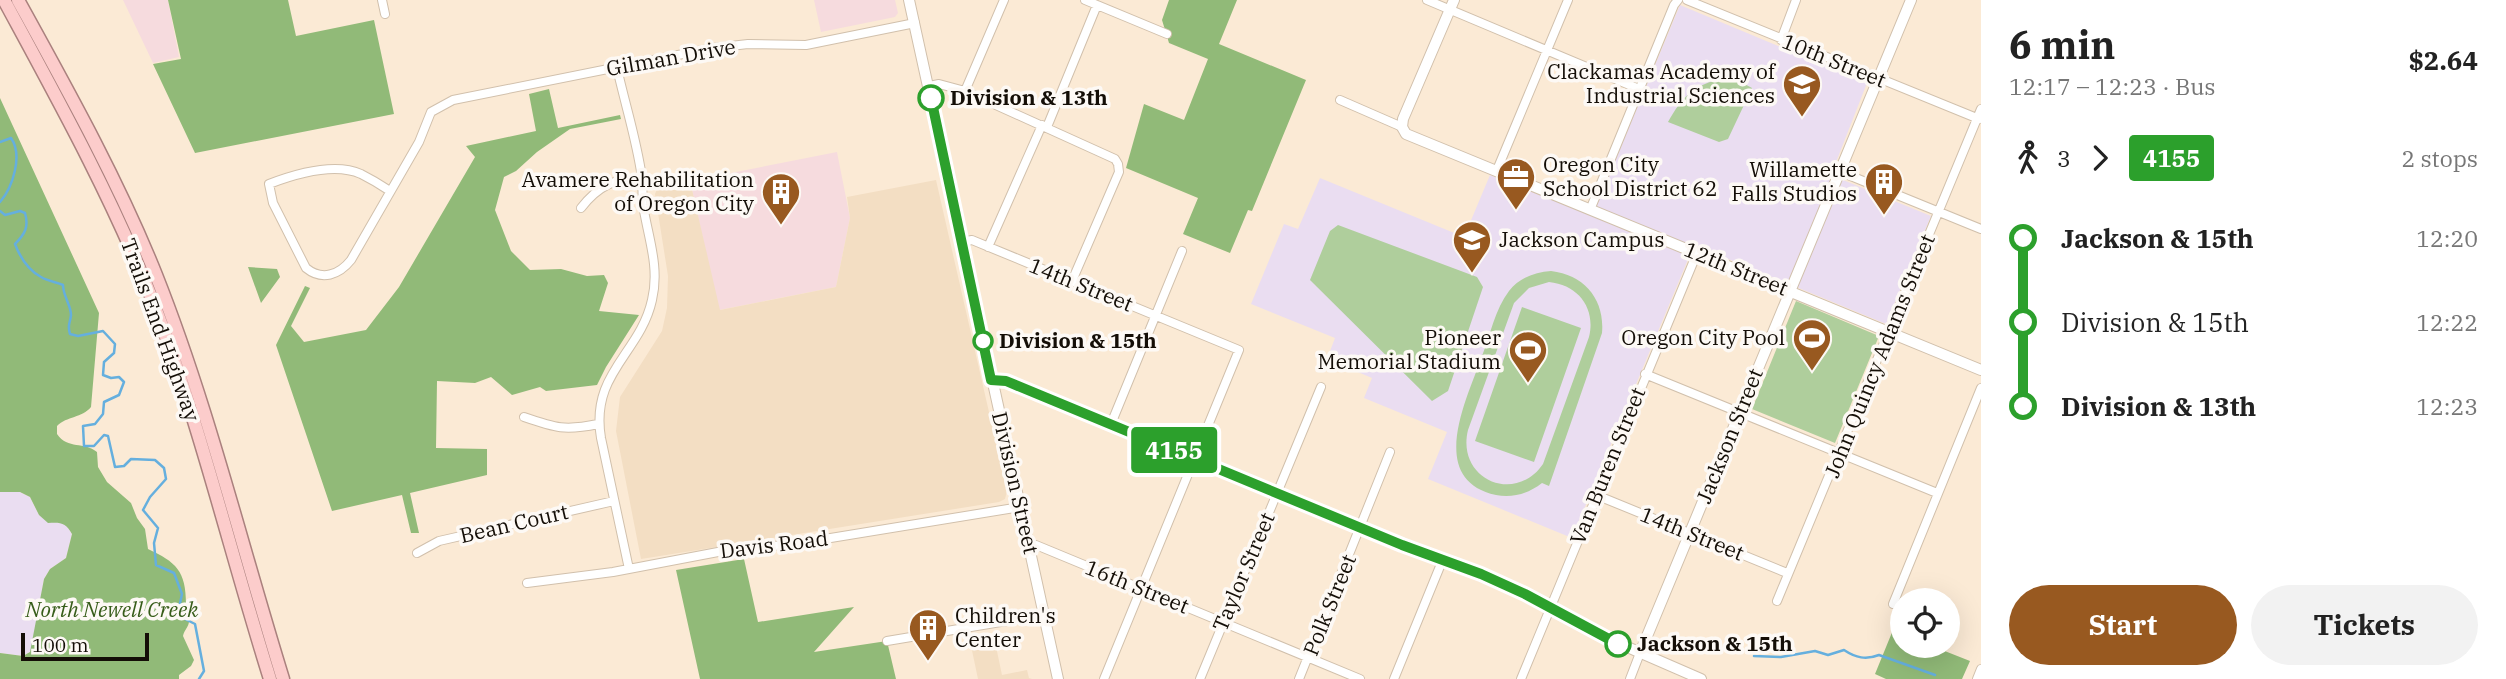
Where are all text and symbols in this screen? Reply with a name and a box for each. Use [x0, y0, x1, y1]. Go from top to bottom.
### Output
text: 6 min [2009, 20, 2115, 69]
street label: 10th Street [1778, 27, 1890, 94]
street label: Gilman Drive [604, 32, 738, 82]
text: $2.64 [2408, 43, 2478, 77]
place label: Clackamas Academy of Industrial Sciences [1547, 57, 1777, 109]
school or university icon: Clackamas Academy of Industrial Sciences [1781, 63, 1823, 118]
text: 12:17 – 12:23 · Bus [2009, 71, 2216, 101]
place label: Division & 13th [950, 83, 1108, 111]
marker: Division & 13th [918, 85, 944, 111]
icon: walk [2009, 139, 2047, 177]
icon: forward [2081, 139, 2119, 177]
text: 4155 [2143, 142, 2200, 174]
text: 3 [2057, 143, 2071, 173]
text: 2 stops [2401, 143, 2478, 173]
place label: Oregon City School District 62 [1543, 150, 1718, 202]
place label: Willamette Falls Studios [1731, 155, 1857, 207]
office icon: Oregon City School District 62 [1495, 156, 1537, 211]
building icon: Willamette Falls Studios [1863, 161, 1905, 216]
place label: Avamere Rehabilitation of Oregon City [522, 165, 755, 217]
building icon: Avamere Rehabilitation of Oregon City [760, 171, 802, 226]
school or university icon: Jackson Campus [1451, 219, 1493, 274]
text: Jackson & 15th [2061, 221, 2254, 255]
text: 12:20 [2416, 223, 2478, 253]
place label: Jackson Campus [1499, 225, 1664, 253]
street label: John Quincy Adams Street [1817, 230, 1941, 482]
street label: Trails End Highway [115, 234, 207, 426]
street label: 12th Street [1680, 235, 1792, 302]
street label: 14th Street [1025, 251, 1137, 318]
text: Division & 15th [2061, 305, 2249, 339]
text: 12:22 [2416, 307, 2478, 337]
sports icon: Oregon City Pool [1791, 317, 1833, 372]
place label: Pioneer Memorial Stadium [1317, 323, 1502, 375]
place label: Oregon City Pool [1621, 323, 1785, 351]
place label: Division & 15th [999, 326, 1157, 354]
sports icon: Pioneer Memorial Stadium [1507, 329, 1549, 384]
marker: Division & 15th [973, 331, 993, 351]
street label: Jackson Street [1689, 364, 1769, 507]
street label: Van Buren Street [1563, 383, 1651, 548]
text: Division & 13th [2061, 389, 2256, 423]
text: 12:23 [2416, 391, 2478, 421]
street label: Division Street [986, 409, 1046, 557]
line badge: 4155 [1125, 427, 1223, 473]
text: 4155 [1145, 434, 1203, 466]
street label: Bean Court [457, 497, 571, 549]
street label: 14th Street [1636, 500, 1748, 567]
street label: Taylor Street [1205, 508, 1281, 635]
street label: Davis Road [718, 523, 830, 565]
street label: Polk Street [1296, 550, 1362, 659]
street label: 16th Street [1081, 553, 1193, 620]
button: Start [2009, 585, 2237, 665]
button: Tickets [2251, 585, 2478, 665]
map controls [1890, 588, 1960, 658]
button: locate [1890, 588, 1960, 658]
park label: North Newell Creek [25, 595, 199, 623]
place label: Children's Center [955, 601, 1056, 653]
building icon: Children's Center [907, 607, 949, 662]
place label: Jackson & 15th [1637, 629, 1793, 657]
scale bar [21, 630, 149, 662]
marker: Jackson & 15th [1605, 631, 1631, 657]
text: 100 m [32, 633, 89, 657]

